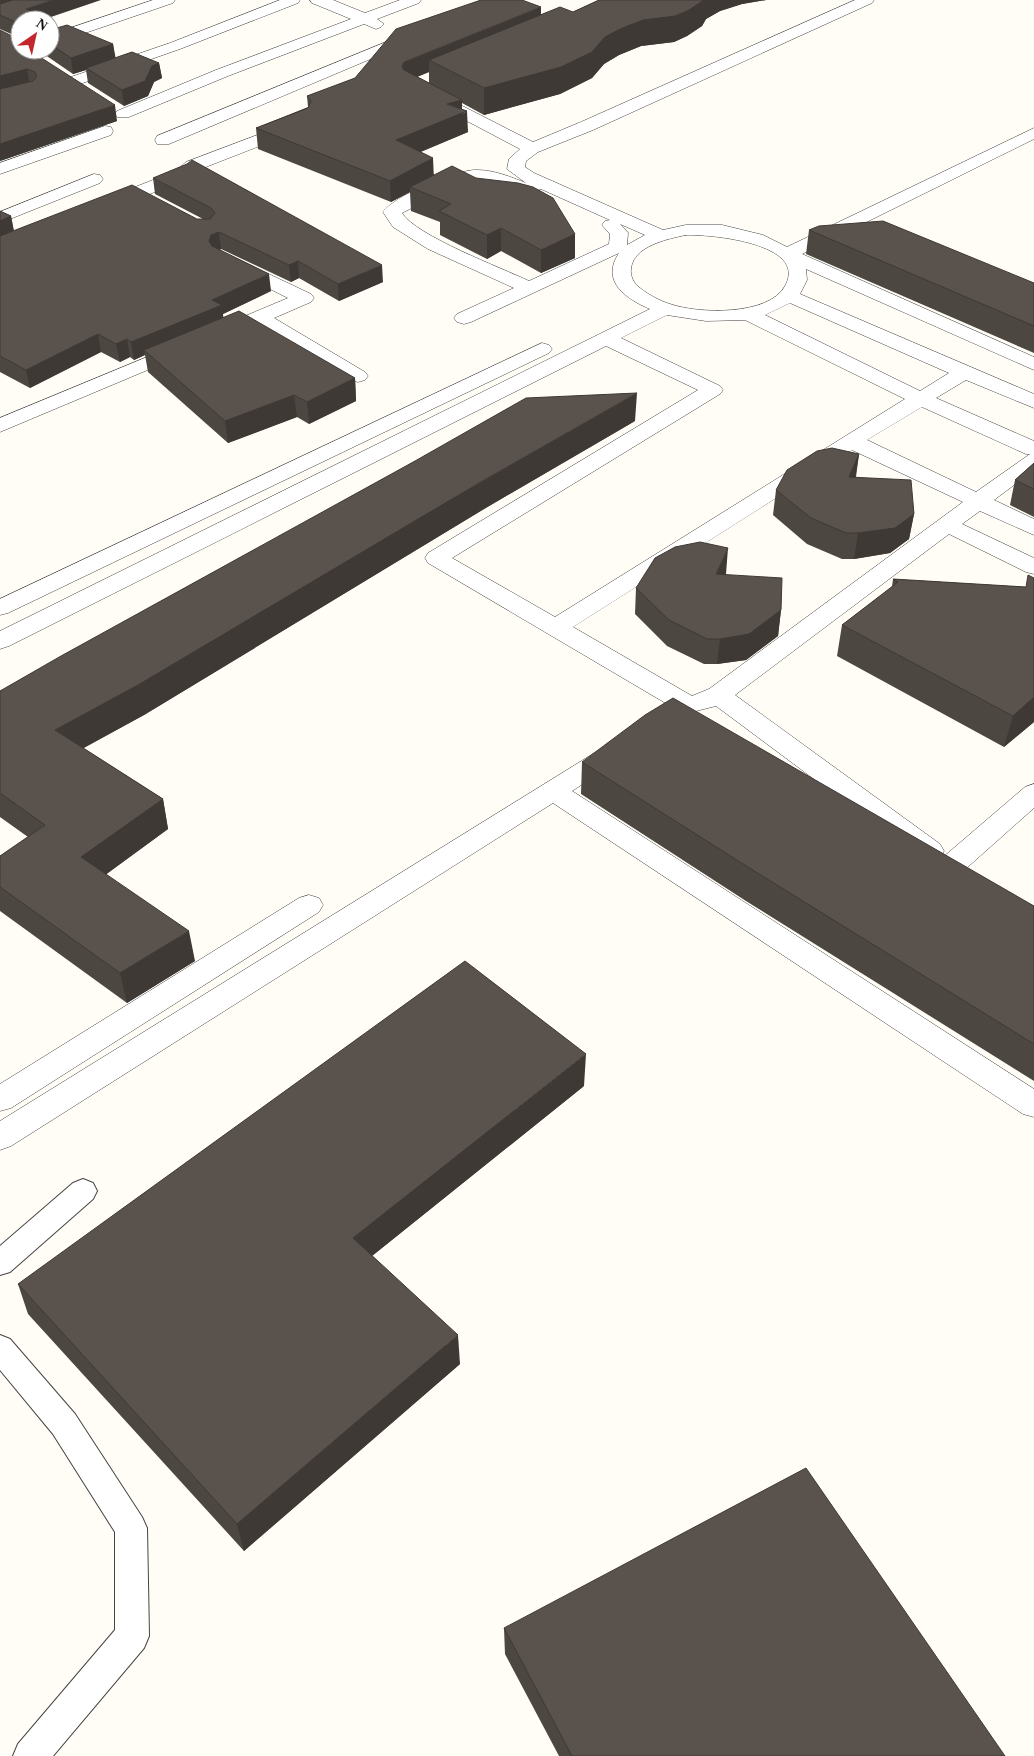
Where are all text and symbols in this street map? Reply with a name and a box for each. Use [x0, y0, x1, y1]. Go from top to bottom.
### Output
north arrow [10, 10, 60, 60]
text: N [34, 16, 50, 34]

